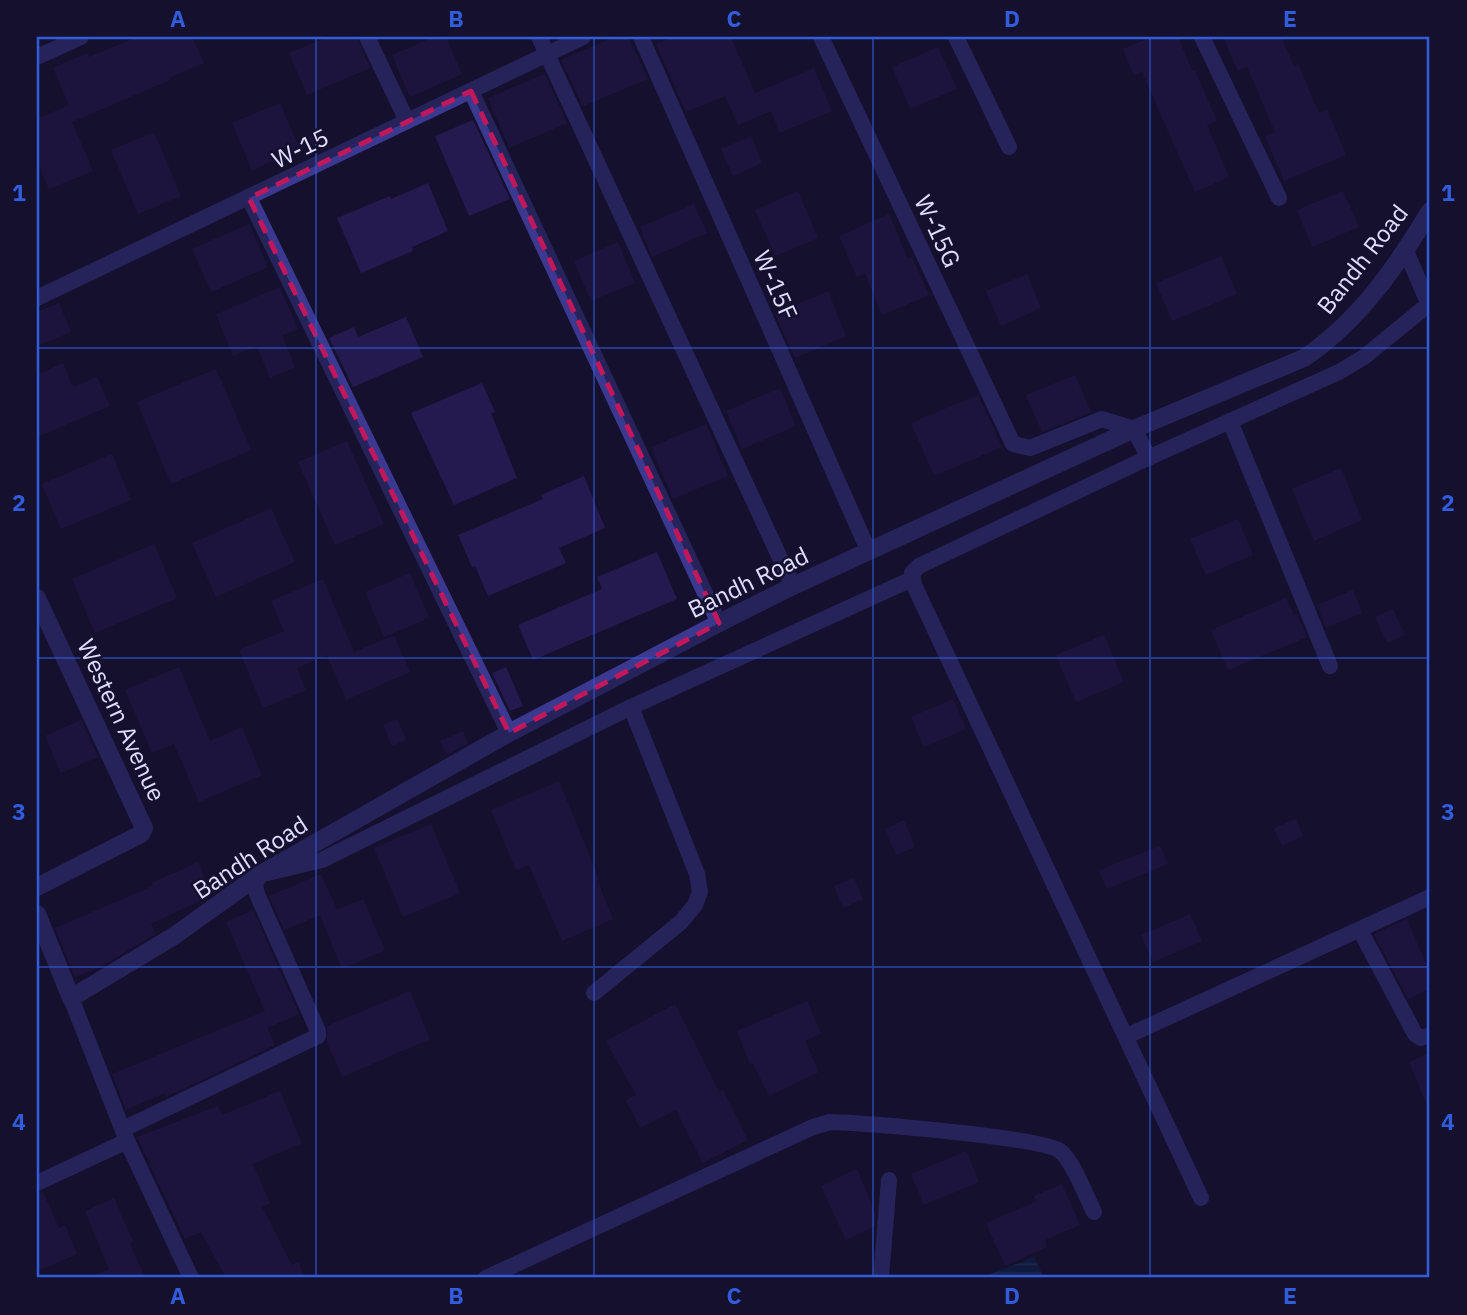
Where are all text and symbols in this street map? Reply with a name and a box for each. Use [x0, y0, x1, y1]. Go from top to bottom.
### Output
text: A [170, 3, 186, 33]
text: B [448, 3, 464, 33]
text: C [727, 3, 742, 33]
text: D [1004, 3, 1020, 33]
text: E [1283, 3, 1297, 33]
street label: W-15 [266, 121, 334, 175]
text: 1 [12, 177, 26, 207]
text: 1 [1441, 177, 1455, 207]
street label: W-15G [907, 190, 969, 272]
street label: Bandh Road [1309, 198, 1415, 320]
street label: W-15F [747, 245, 805, 325]
text: 2 [12, 487, 26, 517]
text: 2 [1441, 487, 1455, 517]
street label: Bandh Road [682, 539, 814, 625]
street label: Western Avenue [70, 634, 174, 806]
text: 3 [12, 796, 26, 826]
text: 3 [1441, 796, 1455, 826]
street label: Bandh Road [187, 808, 313, 906]
text: 4 [12, 1106, 26, 1136]
text: 4 [1441, 1106, 1455, 1136]
text: A [170, 1280, 186, 1310]
text: B [448, 1280, 464, 1310]
text: C [727, 1280, 742, 1310]
text: D [1004, 1280, 1020, 1310]
text: E [1283, 1280, 1297, 1310]

